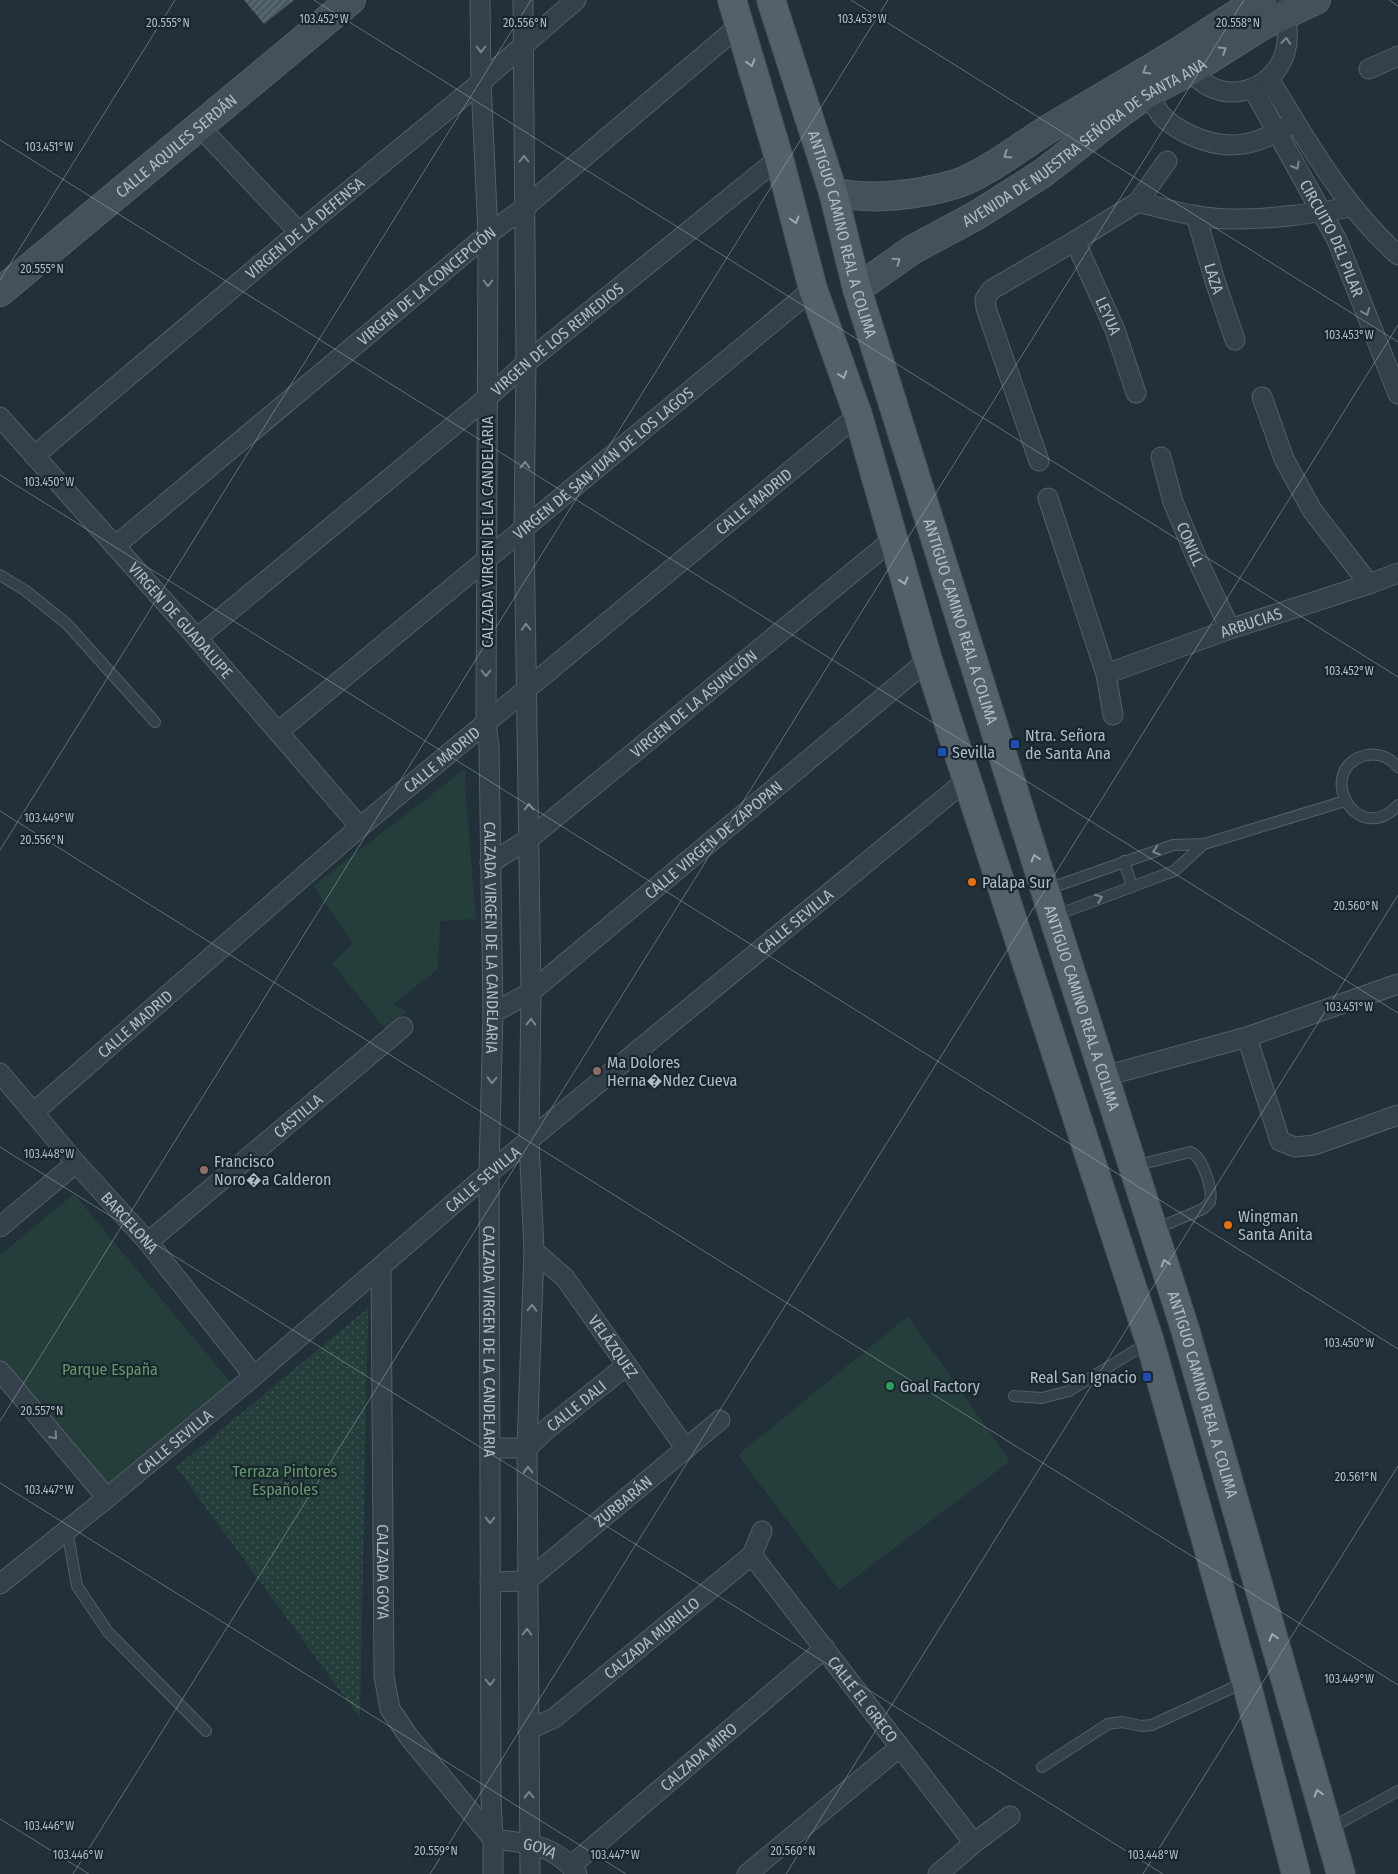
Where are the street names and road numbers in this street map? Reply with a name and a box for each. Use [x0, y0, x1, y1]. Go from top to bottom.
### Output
street label: AVENIDA DE NUESTRA SEÑORA DE SANTA ANA [959, 53, 1210, 231]
street label: CALLE AQUILES SERDÁN [112, 90, 240, 201]
street label: ANTIGUO CAMINO REAL A COLIMA [804, 128, 881, 341]
street label: VIRGEN DE LA DEFENSA [242, 173, 368, 283]
street label: CIRCUITO DEL PILAR [1296, 176, 1368, 300]
street label: VIRGEN DE LA CONCEPCIÓN [353, 222, 499, 349]
street label: LAZA [1201, 261, 1228, 297]
street label: VIRGEN DE LOS REMEDIOS [487, 279, 627, 399]
street label: LEYUA [1092, 294, 1126, 338]
street label: VIRGEN DE SAN JUAN DE LOS LAGOS [509, 383, 697, 543]
street label: CALZADA VIRGEN DE LA CANDELARIA [478, 416, 497, 648]
street label: CALLE MADRID [712, 464, 796, 538]
street label: ANTIGUO CAMINO REAL A COLIMA [920, 516, 1002, 727]
street label: CONILL [1173, 519, 1208, 569]
street label: VIRGEN DE GUADALUPE [125, 558, 237, 682]
street label: ARBUCIAS [1217, 603, 1284, 641]
street label: VIRGEN DE LA ASUNCIÓN [626, 646, 761, 761]
street label: CALLE MADRID [400, 722, 484, 797]
street label: CALLE VIRGEN DE ZAPOPAN [641, 777, 786, 903]
street label: CALZADA VIRGEN DE LA CANDELARIA [481, 822, 503, 1054]
street label: CALLE SEVILLA [753, 884, 837, 958]
street label: ANTIGUO CAMINO REAL A COLIMA [1041, 903, 1124, 1113]
street label: CALLE MADRID [93, 986, 176, 1062]
street label: CASTILLA [269, 1089, 327, 1142]
street label: CALLE SEVILLA [441, 1142, 524, 1216]
street label: BARCELONA [97, 1188, 163, 1257]
street label: CALZADA VIRGEN DE LA CANDELARIA [480, 1226, 499, 1458]
street label: ANTIGUO CAMINO REAL A COLIMA [1164, 1288, 1242, 1501]
street label: VELÁZQUEZ [585, 1311, 642, 1382]
street label: CALLE DALI [543, 1376, 610, 1435]
street label: CALLE SEVILLA [133, 1405, 217, 1479]
street label: ZURBARÁN [590, 1471, 656, 1531]
street label: CALZADA GOYA [373, 1524, 393, 1620]
street label: CALZADA MURILLO [600, 1593, 703, 1683]
street label: CALLE EL GRECO [824, 1652, 902, 1746]
street label: CALZADA MIRO [656, 1718, 741, 1795]
street label: GOYA [522, 1834, 561, 1863]

